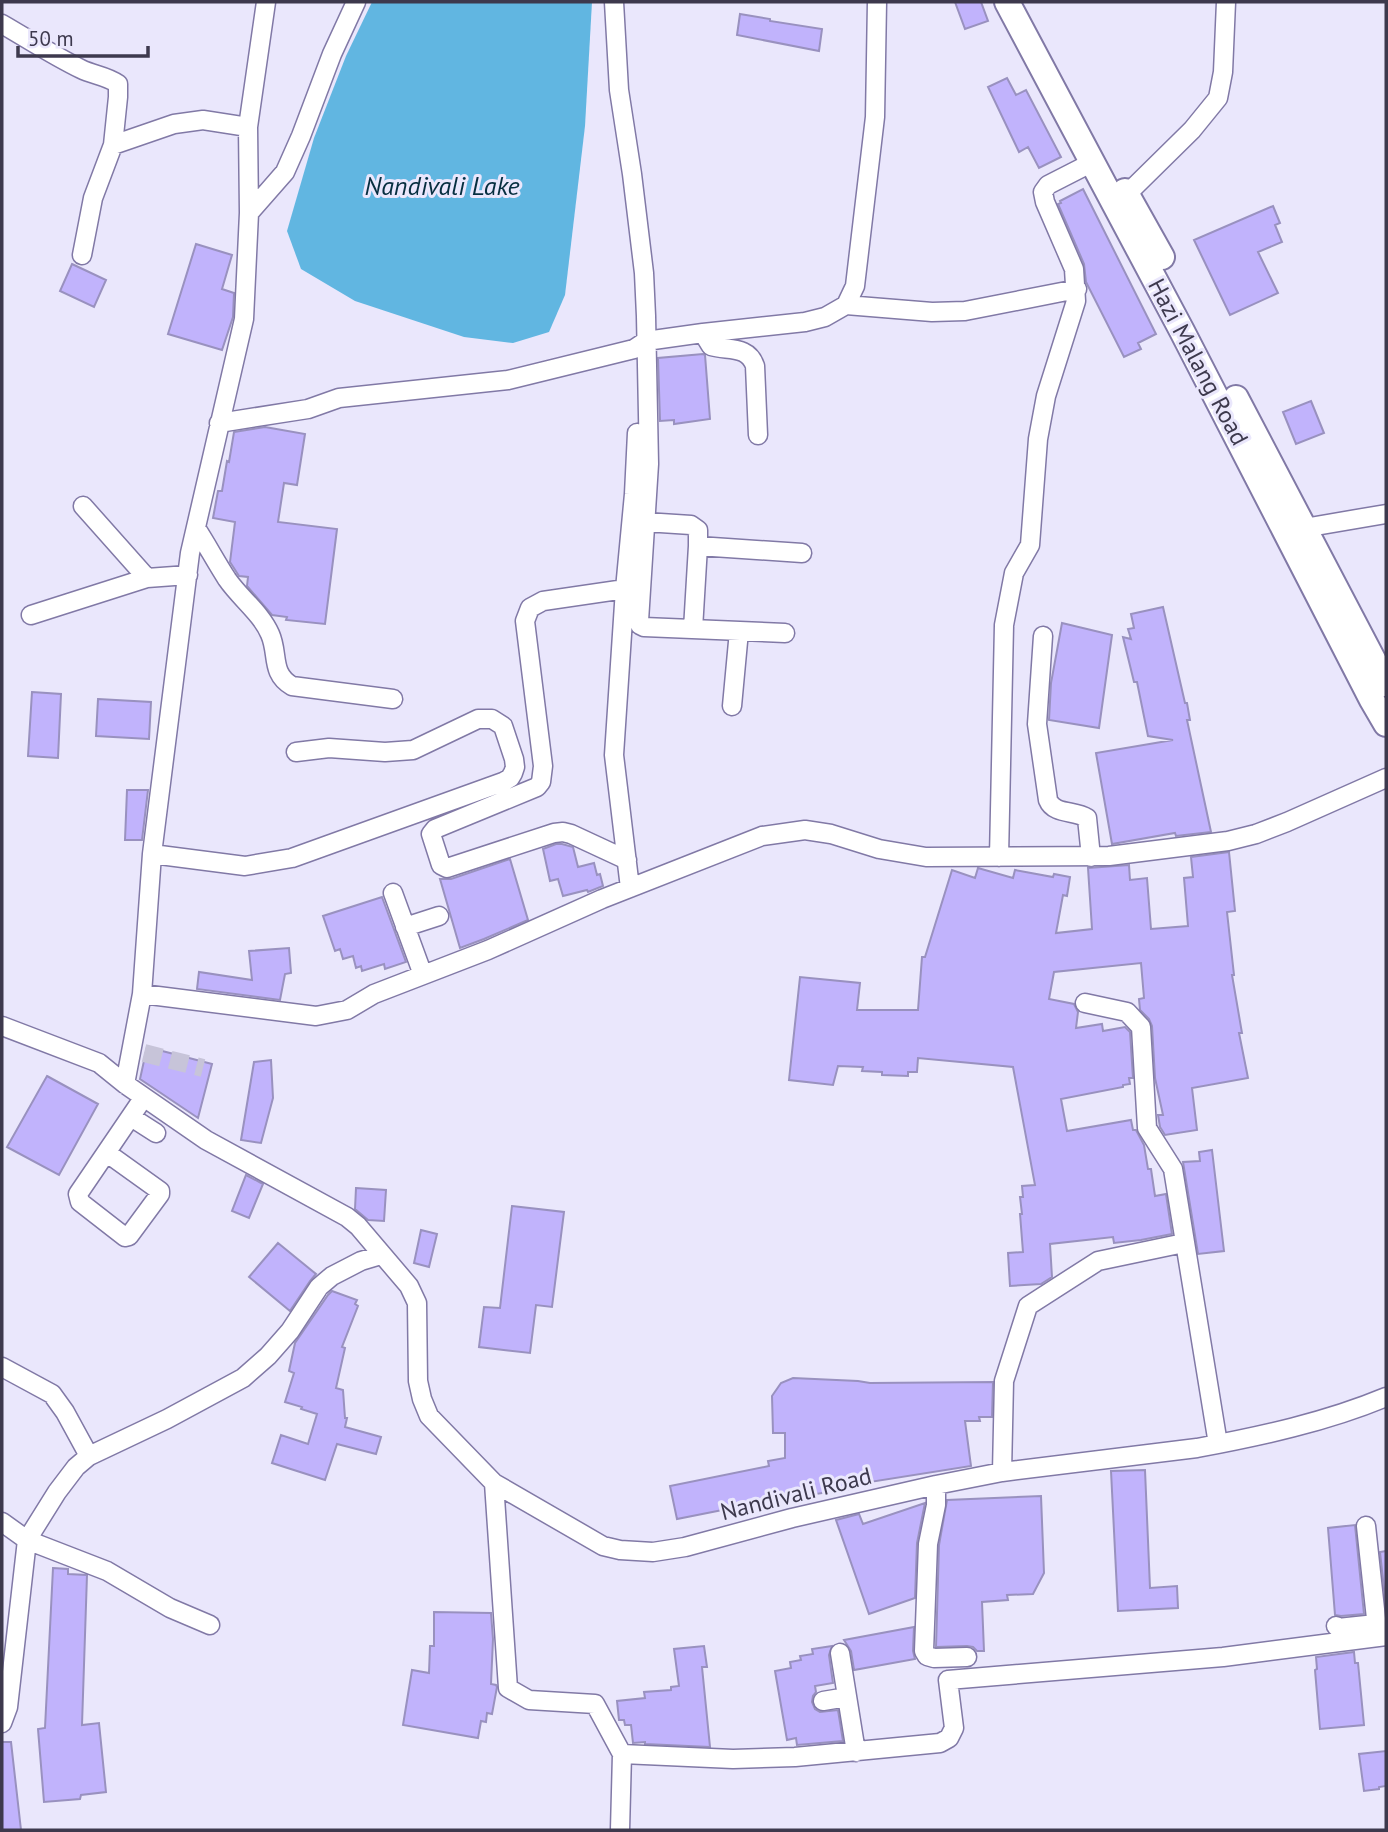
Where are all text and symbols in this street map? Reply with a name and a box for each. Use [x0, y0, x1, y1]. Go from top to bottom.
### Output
scale bar [18, 14, 147, 58]
text: 50 m [28, 25, 74, 52]
water label: Nandivali Lake [364, 169, 520, 202]
street label: Hazi Malang Road [1141, 273, 1255, 451]
street label: Nandivali Road [717, 1460, 875, 1527]

